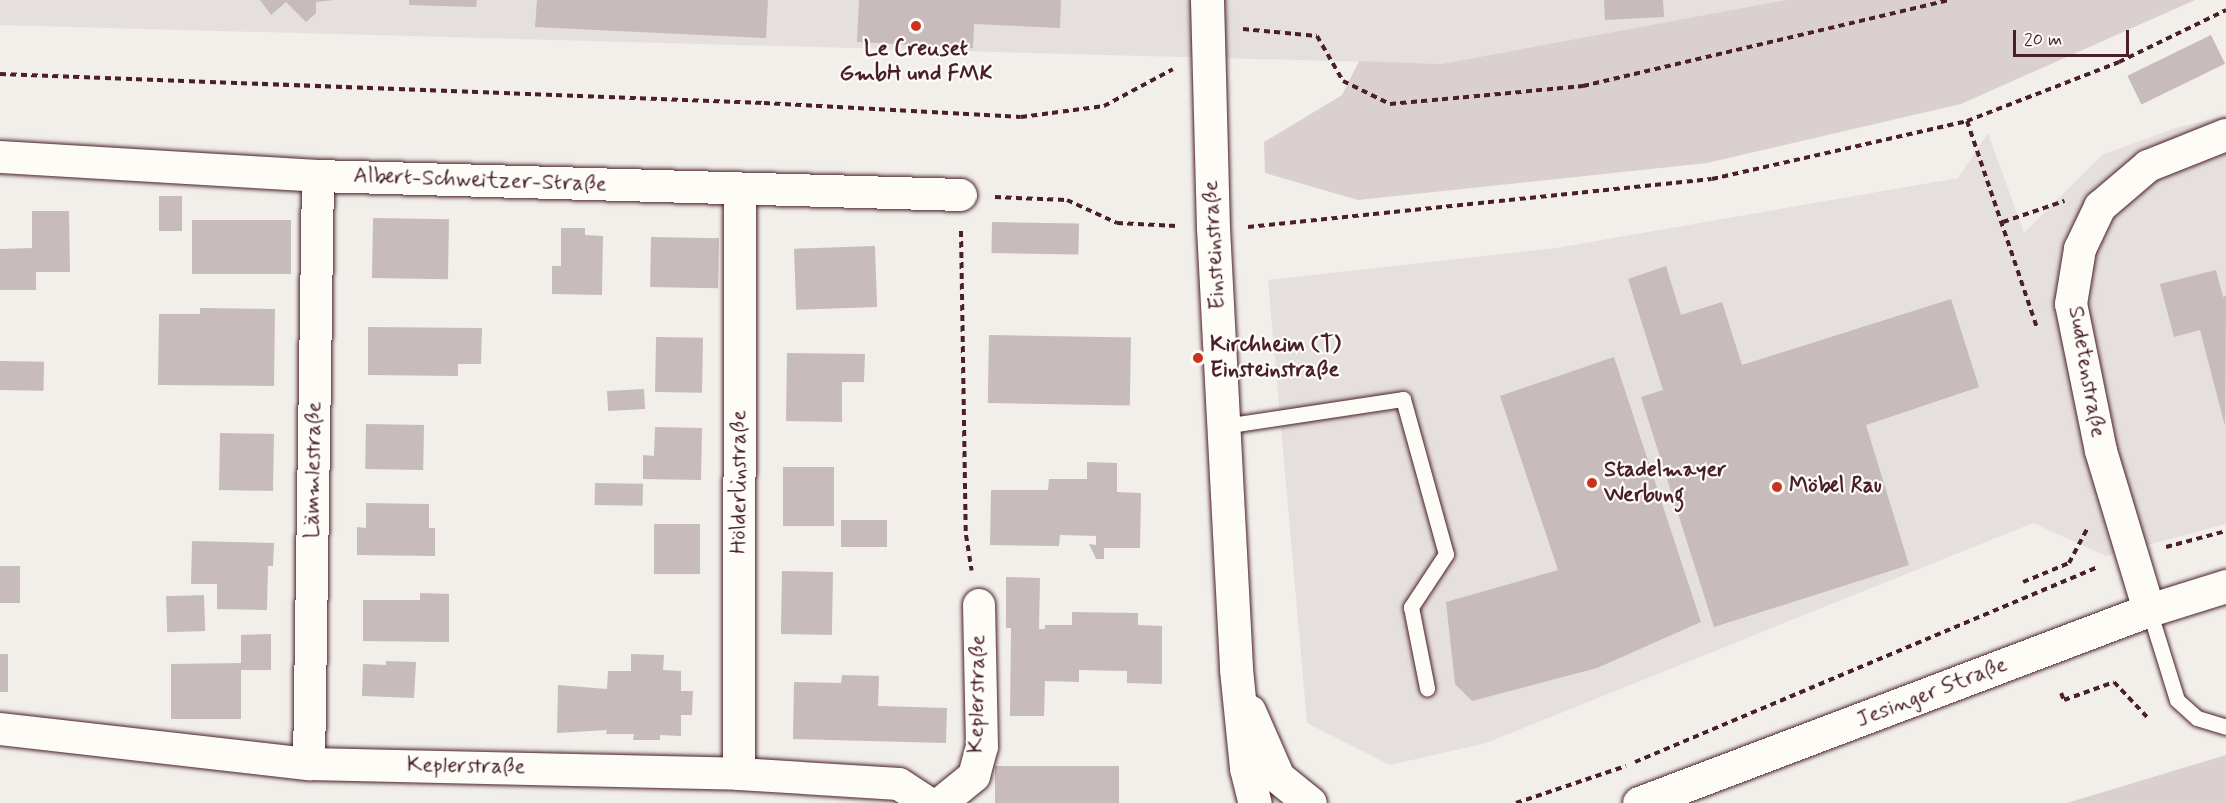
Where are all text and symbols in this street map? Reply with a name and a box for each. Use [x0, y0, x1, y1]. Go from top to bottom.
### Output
scale bar [2016, 18, 2132, 56]
marker: Le Creuset GmbH und FMK [909, 19, 923, 33]
text: 20 m [2024, 28, 2062, 52]
place label: Le Creuset GmbH und FMK [840, 36, 992, 88]
street label: Albert-Schweitzer-Straße [353, 163, 607, 199]
street label: Einsteinstraße [1198, 180, 1232, 310]
street label: Sudetenstraße [2061, 304, 2111, 440]
place label: Kirchheim (T) Einsteinstraße [1210, 332, 1341, 384]
marker: Kirchheim (T) Einsteinstraße [1191, 351, 1205, 365]
street label: Lämmlestraße [300, 401, 328, 539]
street label: Hölderlinstraße [727, 410, 753, 554]
place label: Stadelmayer Werbung [1604, 457, 1727, 508]
place label: Möbel Rau [1789, 474, 1882, 500]
marker: Stadelmayer Werbung [1585, 476, 1599, 490]
marker: Möbel Rau [1770, 480, 1784, 494]
street label: Keplerstraße [964, 634, 992, 754]
street label: Jesinger Straße [1855, 653, 2009, 733]
street label: Keplerstraße [406, 753, 526, 781]

